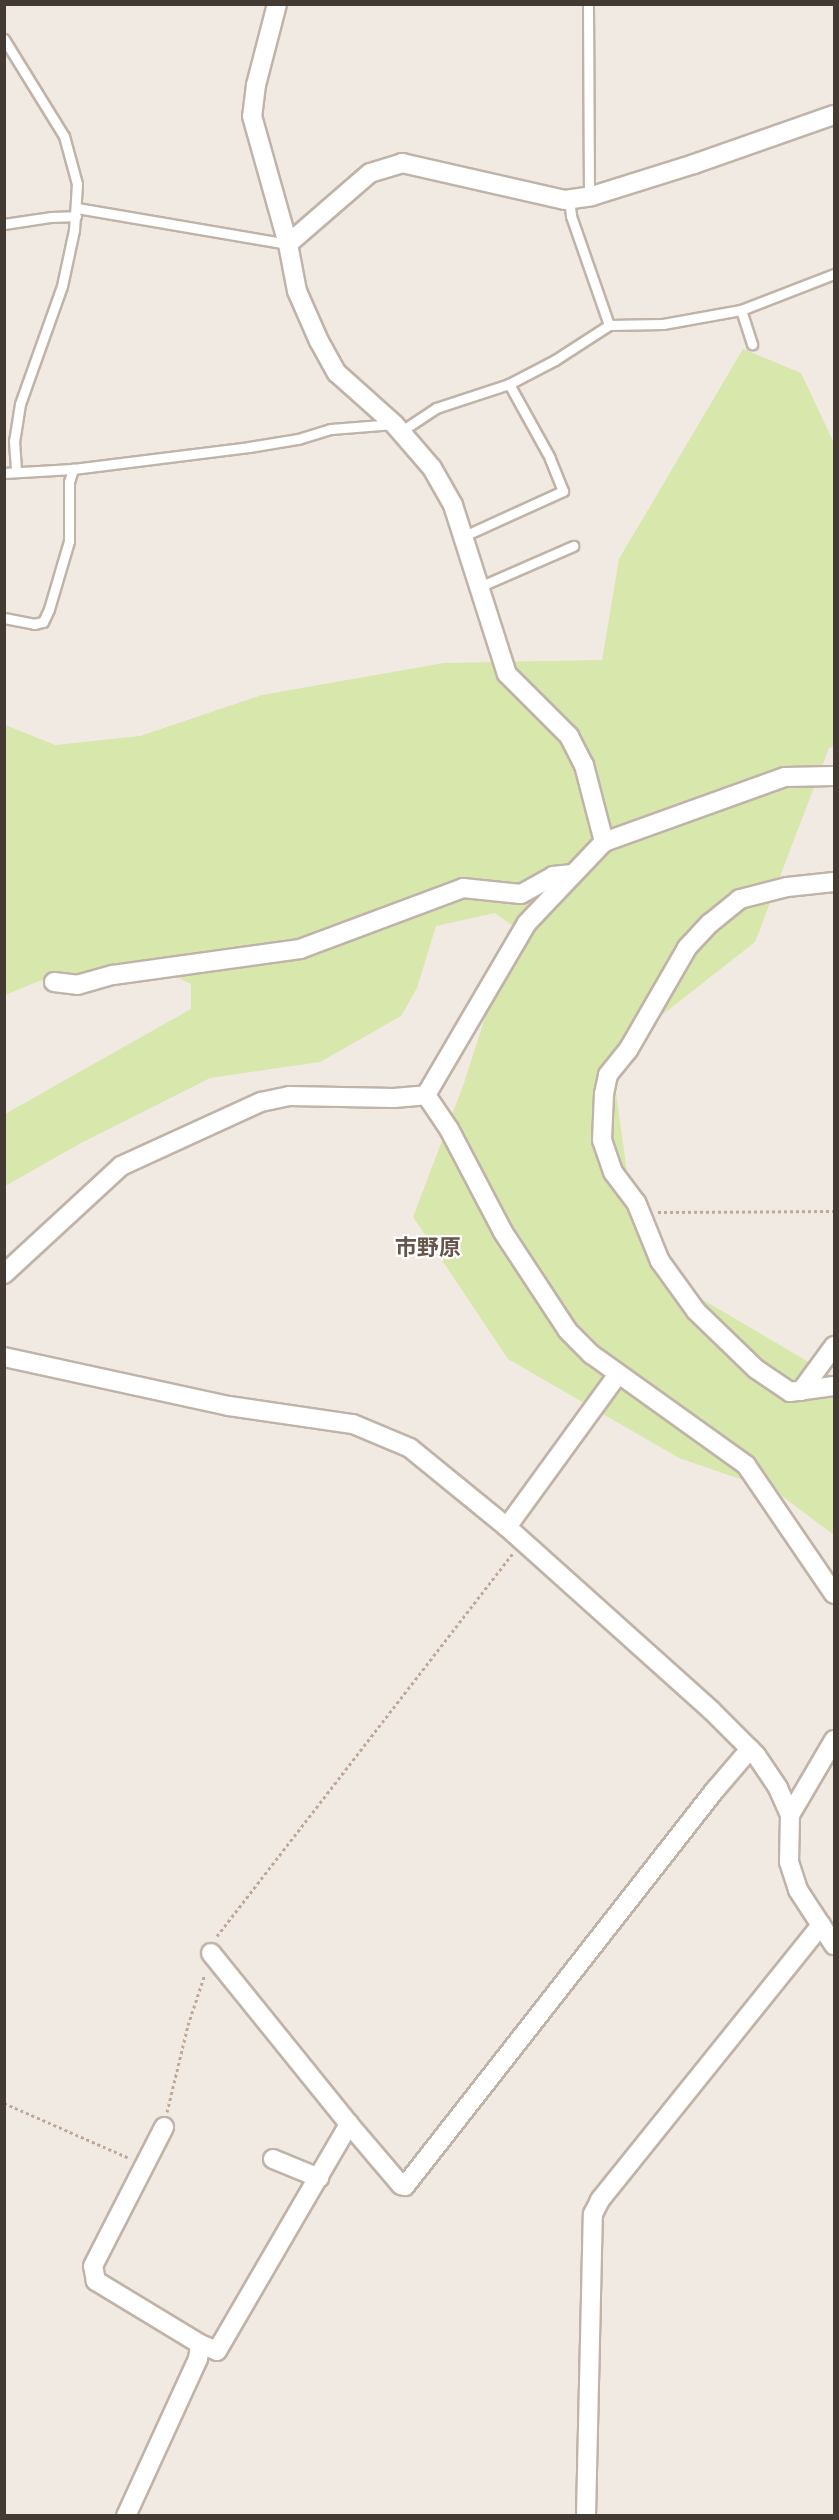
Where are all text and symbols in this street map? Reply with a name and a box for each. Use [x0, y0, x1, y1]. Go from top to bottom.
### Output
district label: 市野原 [395, 1235, 461, 1261]

